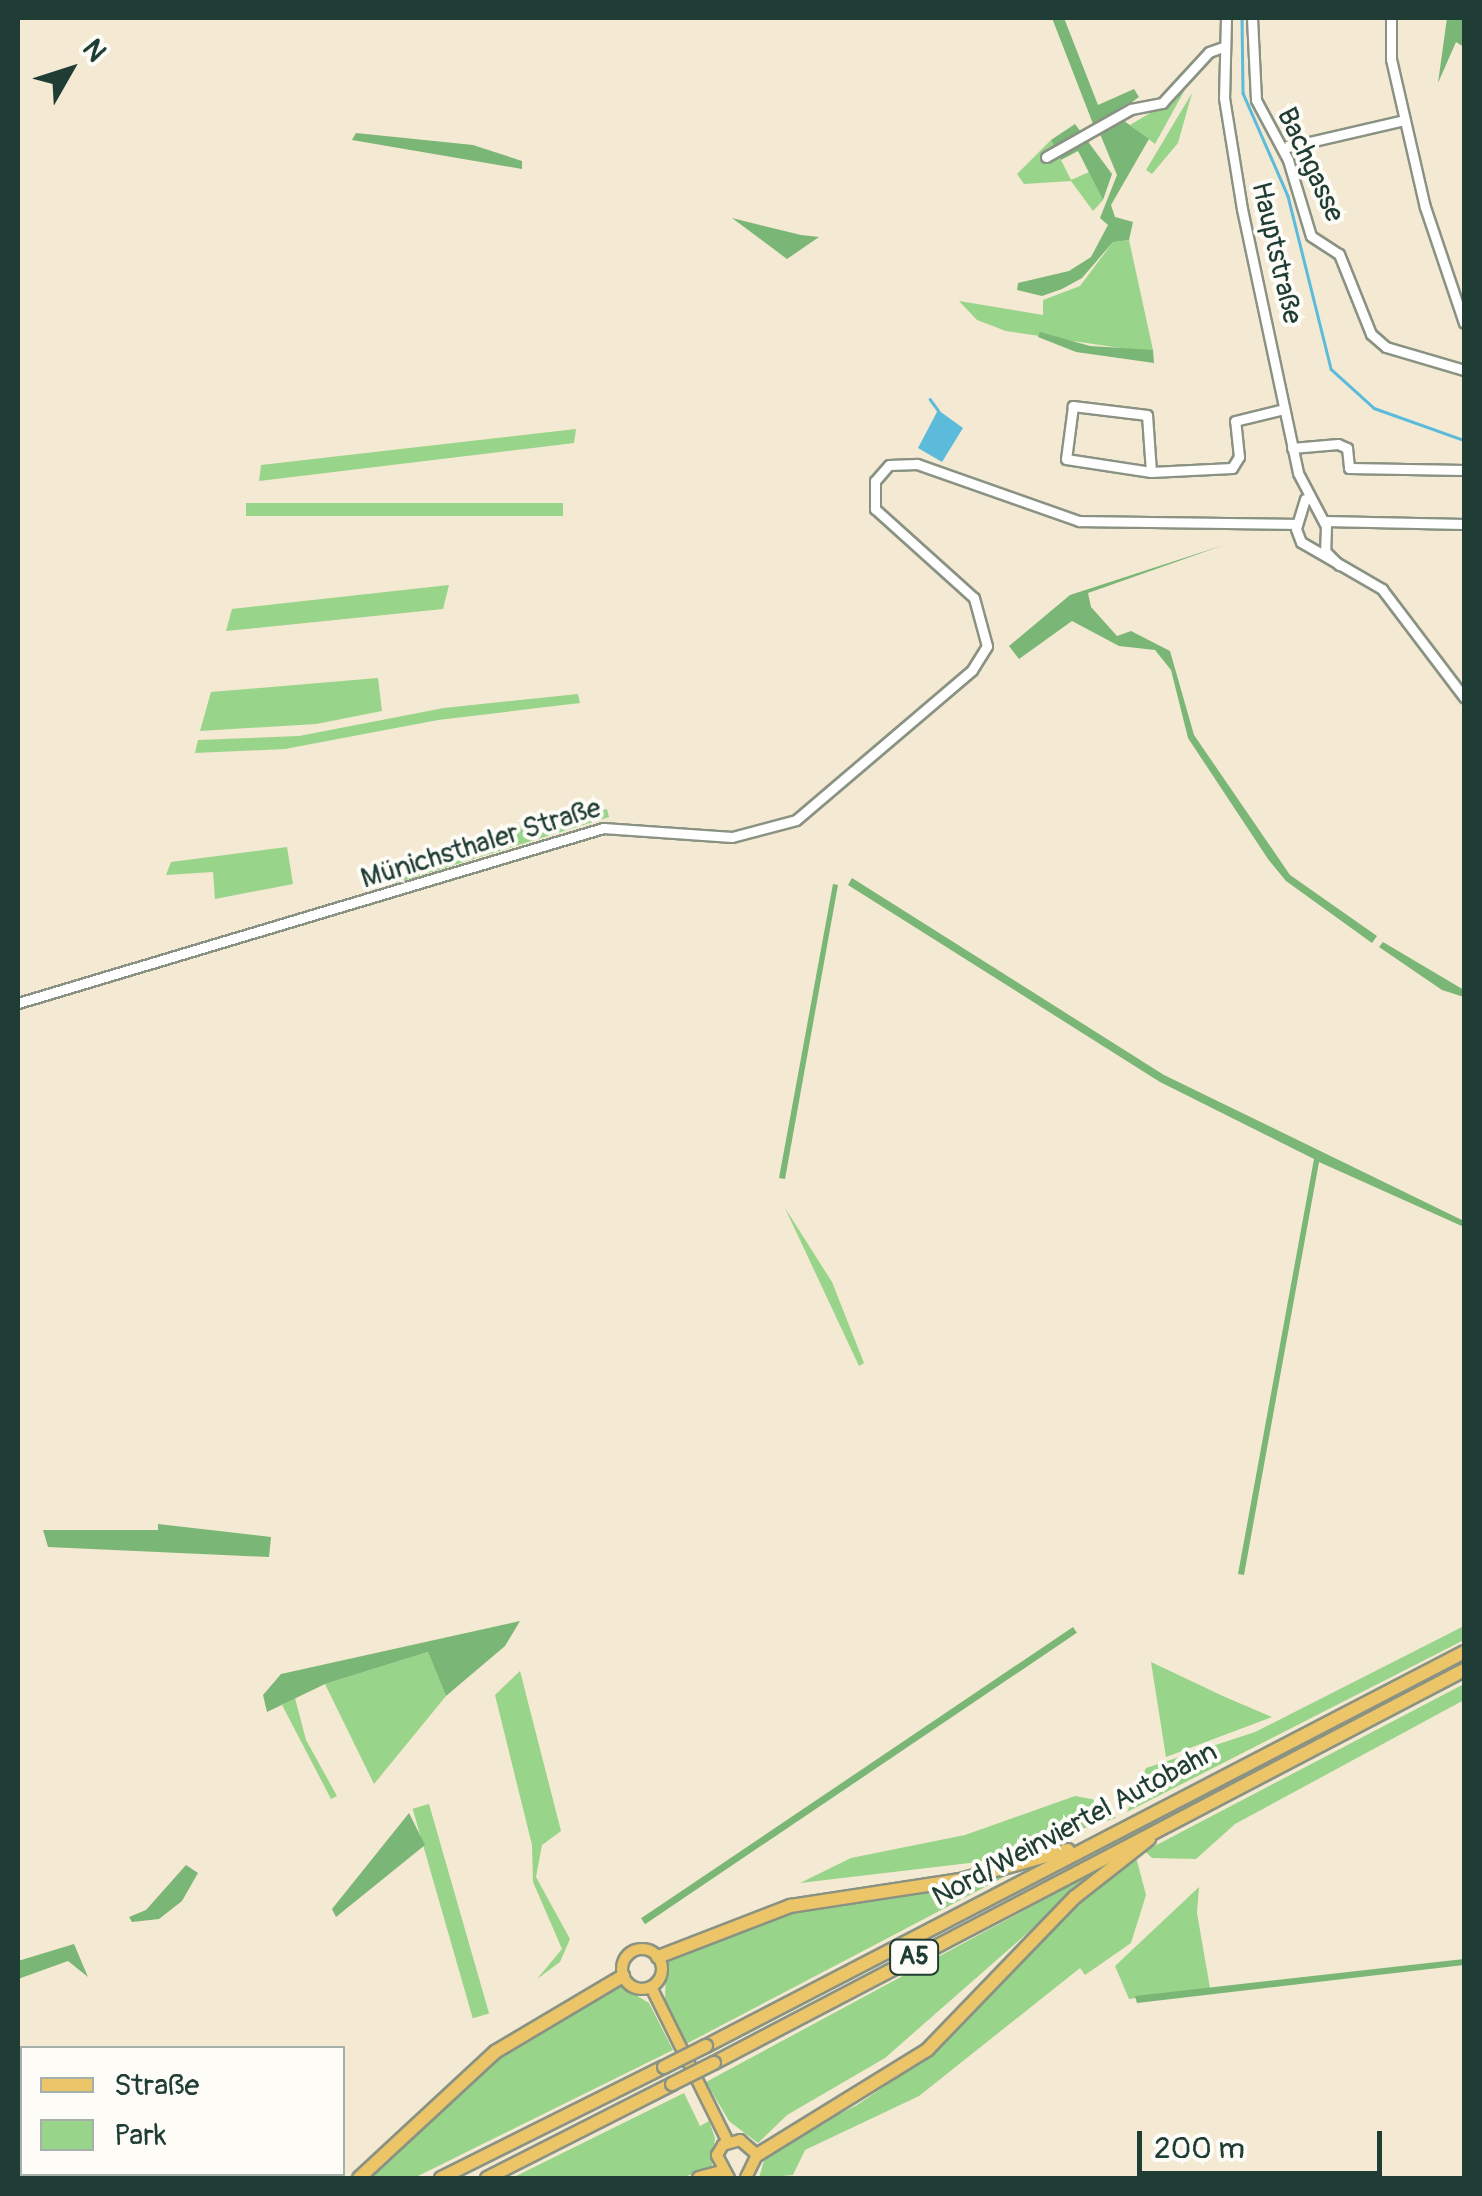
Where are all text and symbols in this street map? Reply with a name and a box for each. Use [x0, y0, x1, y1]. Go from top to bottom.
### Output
north arrow [20, 20, 120, 120]
text: N [74, 32, 113, 69]
street label: Bachgasse [1269, 103, 1351, 227]
street label: Hauptstraße [1243, 179, 1309, 327]
street label: Münichsthaler Straße [357, 792, 605, 896]
street label: Nord/Weinviertel Autobahn [927, 1736, 1223, 1914]
road number: A5 [889, 1937, 939, 1977]
legend [20, 2046, 345, 2176]
text: Straße [114, 2067, 199, 2104]
scale bar [1142, 2111, 1387, 2173]
text: Park [114, 2117, 167, 2154]
text: 200 m [1154, 2130, 1245, 2167]

